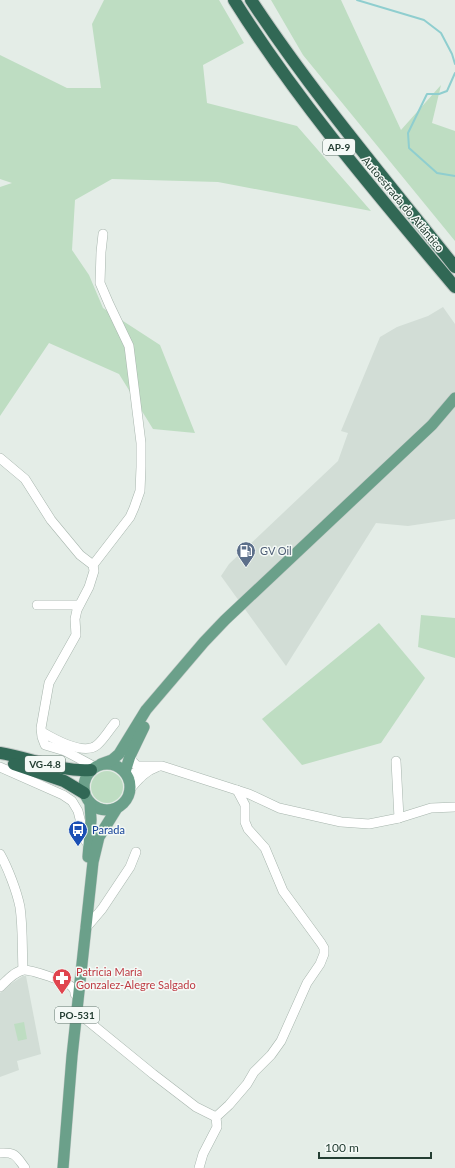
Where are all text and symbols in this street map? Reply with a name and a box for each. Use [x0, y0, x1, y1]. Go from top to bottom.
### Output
road number: AP-9 [323, 139, 355, 155]
street label: Autoestrada do Atlántico [360, 153, 447, 254]
fuel station icon: GV Oil [235, 540, 257, 568]
place label: GV Oil [260, 544, 292, 557]
road number: VG-4.8 [25, 756, 65, 772]
bus stop icon: Parada [67, 819, 89, 847]
place label: Parada [92, 823, 125, 836]
place label: Patricia María Gonzalez-Alegre Salgado [76, 965, 196, 991]
pharmacy icon: Patricia María Gonzalez-Alegre Salgado [51, 967, 73, 995]
road number: PO-531 [55, 1007, 99, 1023]
scale bar [319, 1134, 431, 1160]
text: 100 m [325, 1140, 359, 1155]

